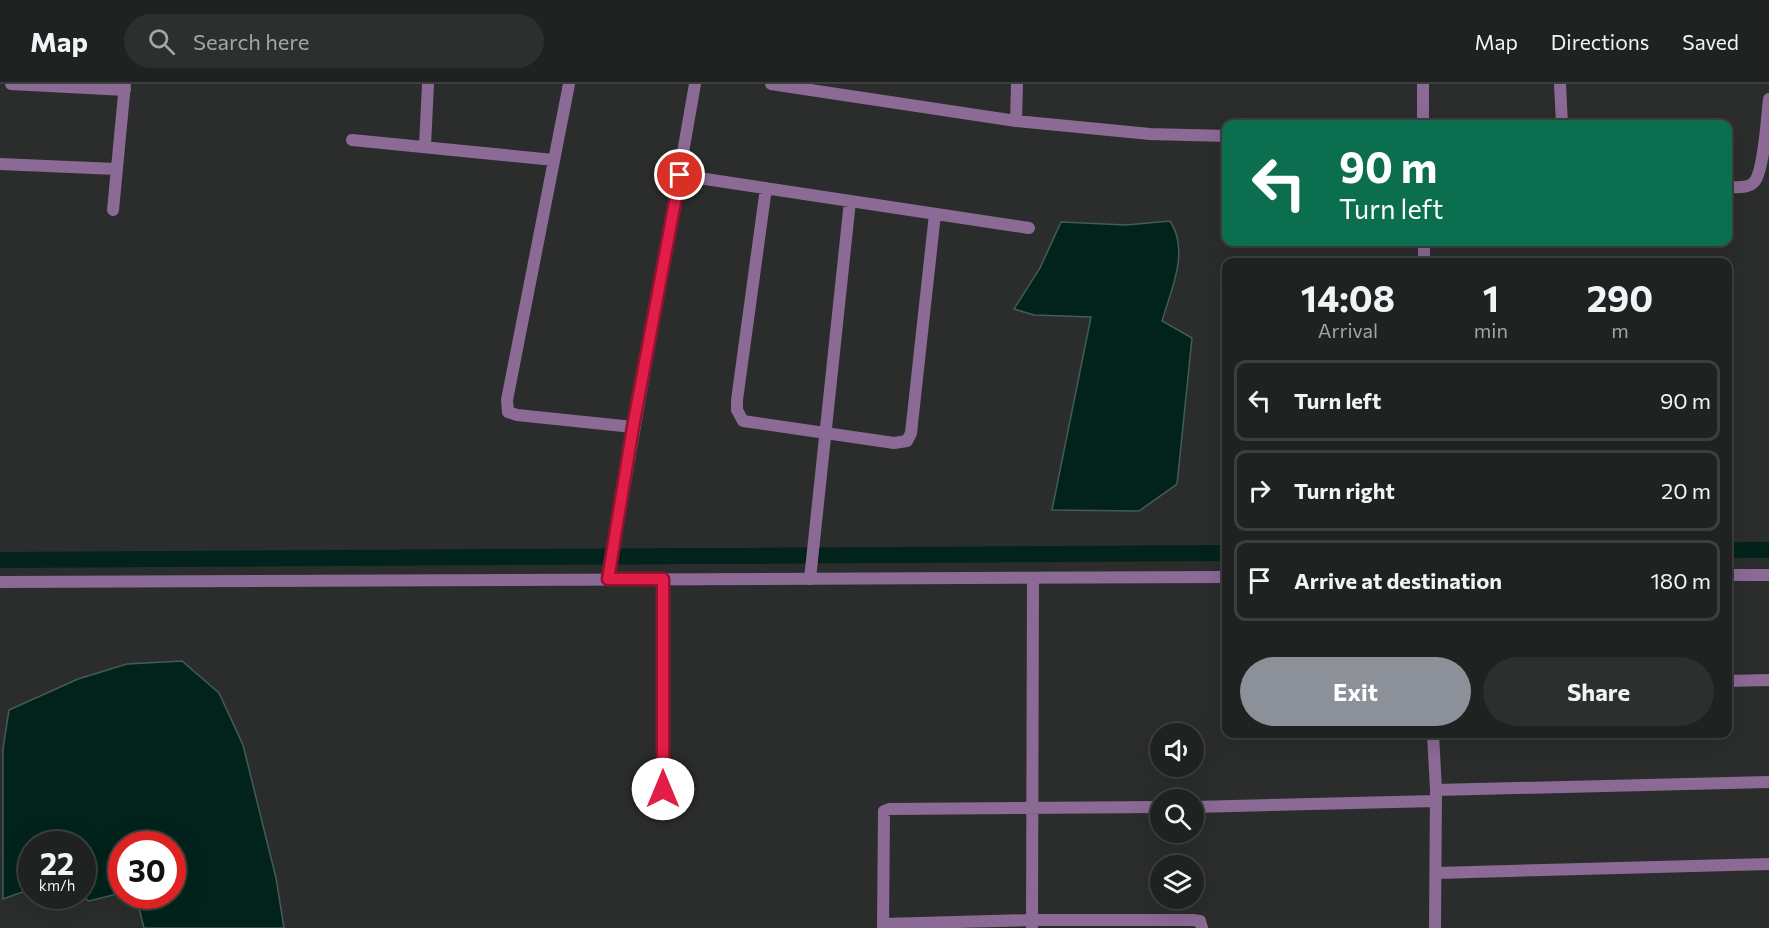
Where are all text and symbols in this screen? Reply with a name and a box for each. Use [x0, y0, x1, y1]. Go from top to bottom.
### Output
search box [124, 14, 544, 68]
text: Map [30, 24, 88, 58]
icon: search [145, 25, 178, 58]
text: Search here [193, 28, 309, 55]
text: Map [1475, 29, 1518, 54]
text: Directions [1551, 29, 1649, 54]
text: Saved [1682, 29, 1739, 54]
text: 90 m [1339, 140, 1438, 192]
icon: left [1240, 144, 1318, 222]
pin [654, 149, 705, 200]
icon: arrive [663, 158, 696, 191]
text: Turn left [1339, 192, 1443, 225]
text: 14:08 [1301, 275, 1395, 319]
text: 1 [1483, 275, 1499, 319]
text: 290 [1587, 275, 1653, 319]
text: Arrival [1318, 318, 1378, 342]
text: min [1474, 318, 1508, 342]
text: m [1611, 318, 1629, 342]
icon: left [1243, 384, 1276, 417]
text: Turn left [1294, 387, 1381, 414]
text: 90 m [1660, 387, 1711, 414]
icon: right [1243, 474, 1276, 507]
text: Turn right [1294, 477, 1395, 504]
text: 20 m [1661, 477, 1711, 504]
icon: arrive [1243, 564, 1276, 597]
text: Arrive at destination [1294, 567, 1502, 594]
text: 180 m [1650, 567, 1711, 594]
button: Exit [1240, 657, 1471, 726]
button: Share [1483, 657, 1714, 726]
map controls [1150, 723, 1204, 909]
button: sound [1150, 723, 1204, 777]
position arrow [631, 757, 695, 821]
button: search [1150, 789, 1204, 843]
speed limit sign: 30 [108, 831, 186, 909]
text: 22 [40, 844, 74, 881]
button: layers [1150, 855, 1204, 909]
text: km/h [39, 876, 75, 894]

